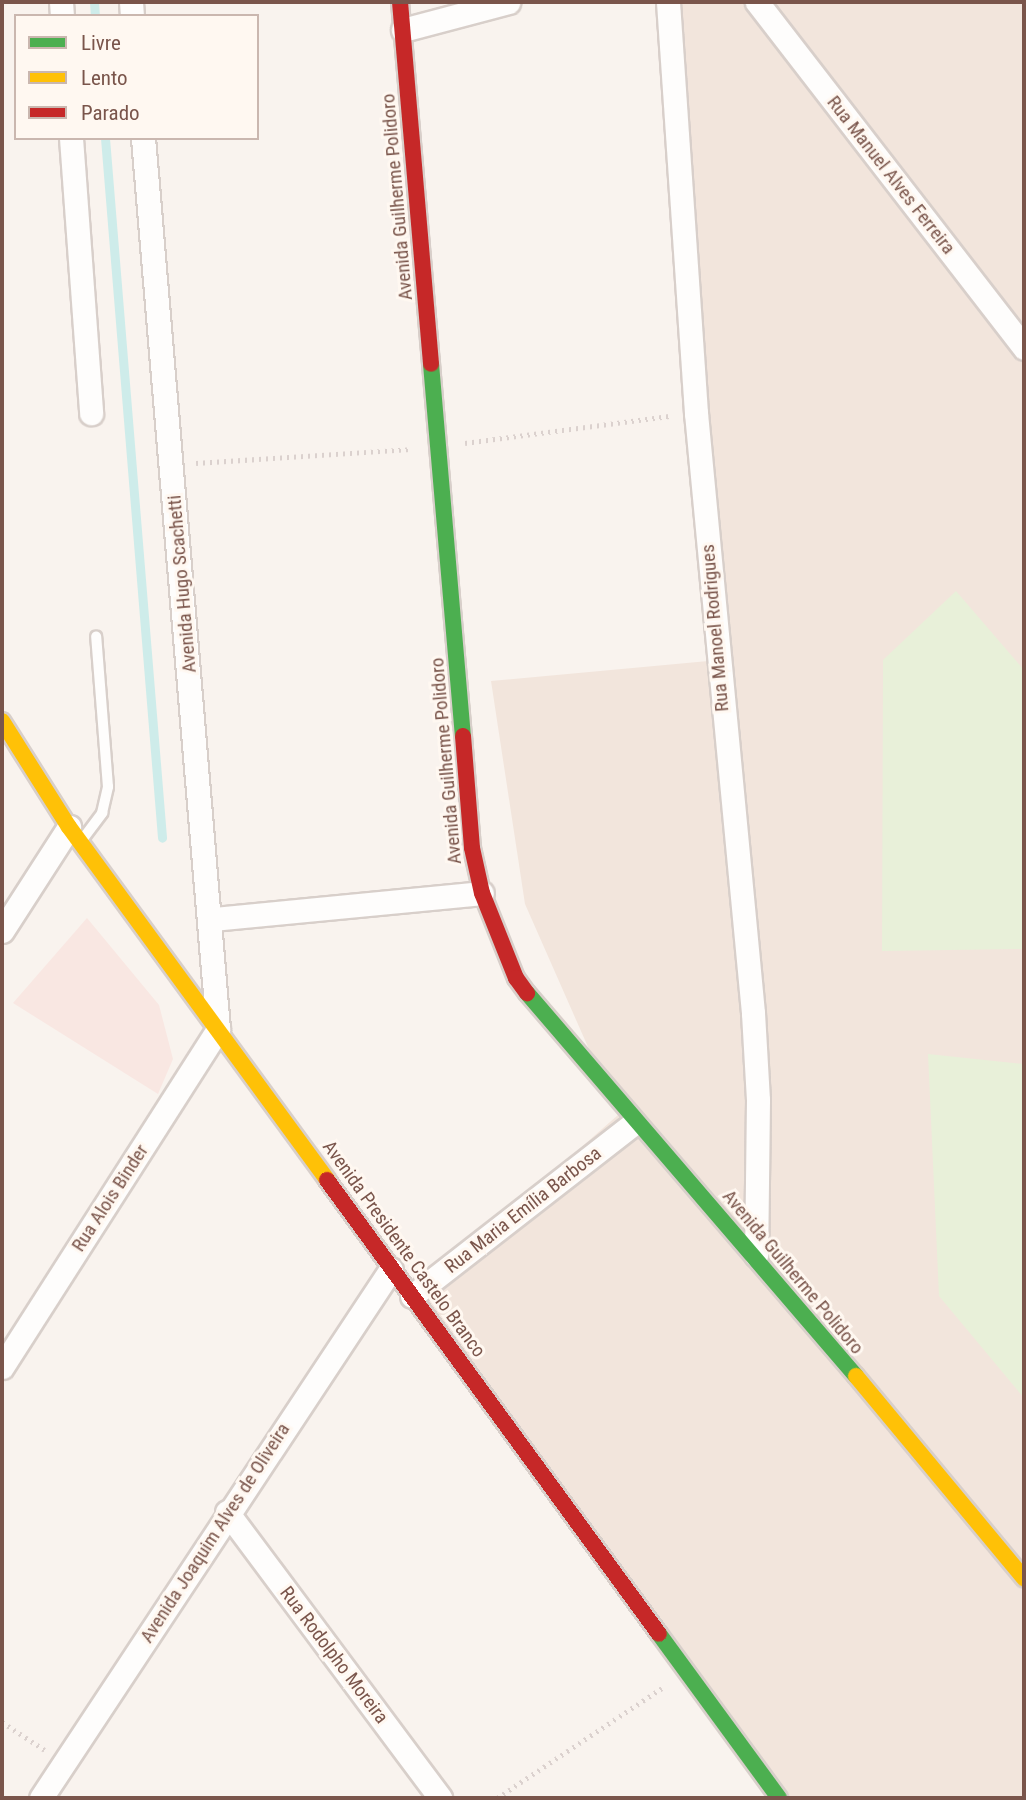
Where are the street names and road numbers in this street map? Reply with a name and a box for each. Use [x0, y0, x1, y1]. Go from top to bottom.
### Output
street label: Rua Manuel Alves Ferreira [822, 91, 960, 259]
street label: Avenida Guilherme Polidoro [377, 93, 417, 301]
street label: Avenida Hugo Scachetti [163, 494, 201, 674]
street label: Rua Manoel Rodrigues [696, 543, 734, 713]
street label: Avenida Guilherme Polidoro [426, 657, 466, 865]
street label: Avenida Presidente Castelo Branco [318, 1136, 490, 1362]
street label: Rua Alois Binder [67, 1140, 153, 1256]
street label: Rua Maria Emília Barbosa [440, 1142, 606, 1278]
street label: Avenida Guilherme Polidoro [718, 1185, 868, 1359]
street label: Avenida Joaquim Alves de Oliveira [135, 1419, 295, 1647]
street label: Rua Rodolpho Moreira [275, 1582, 393, 1728]

